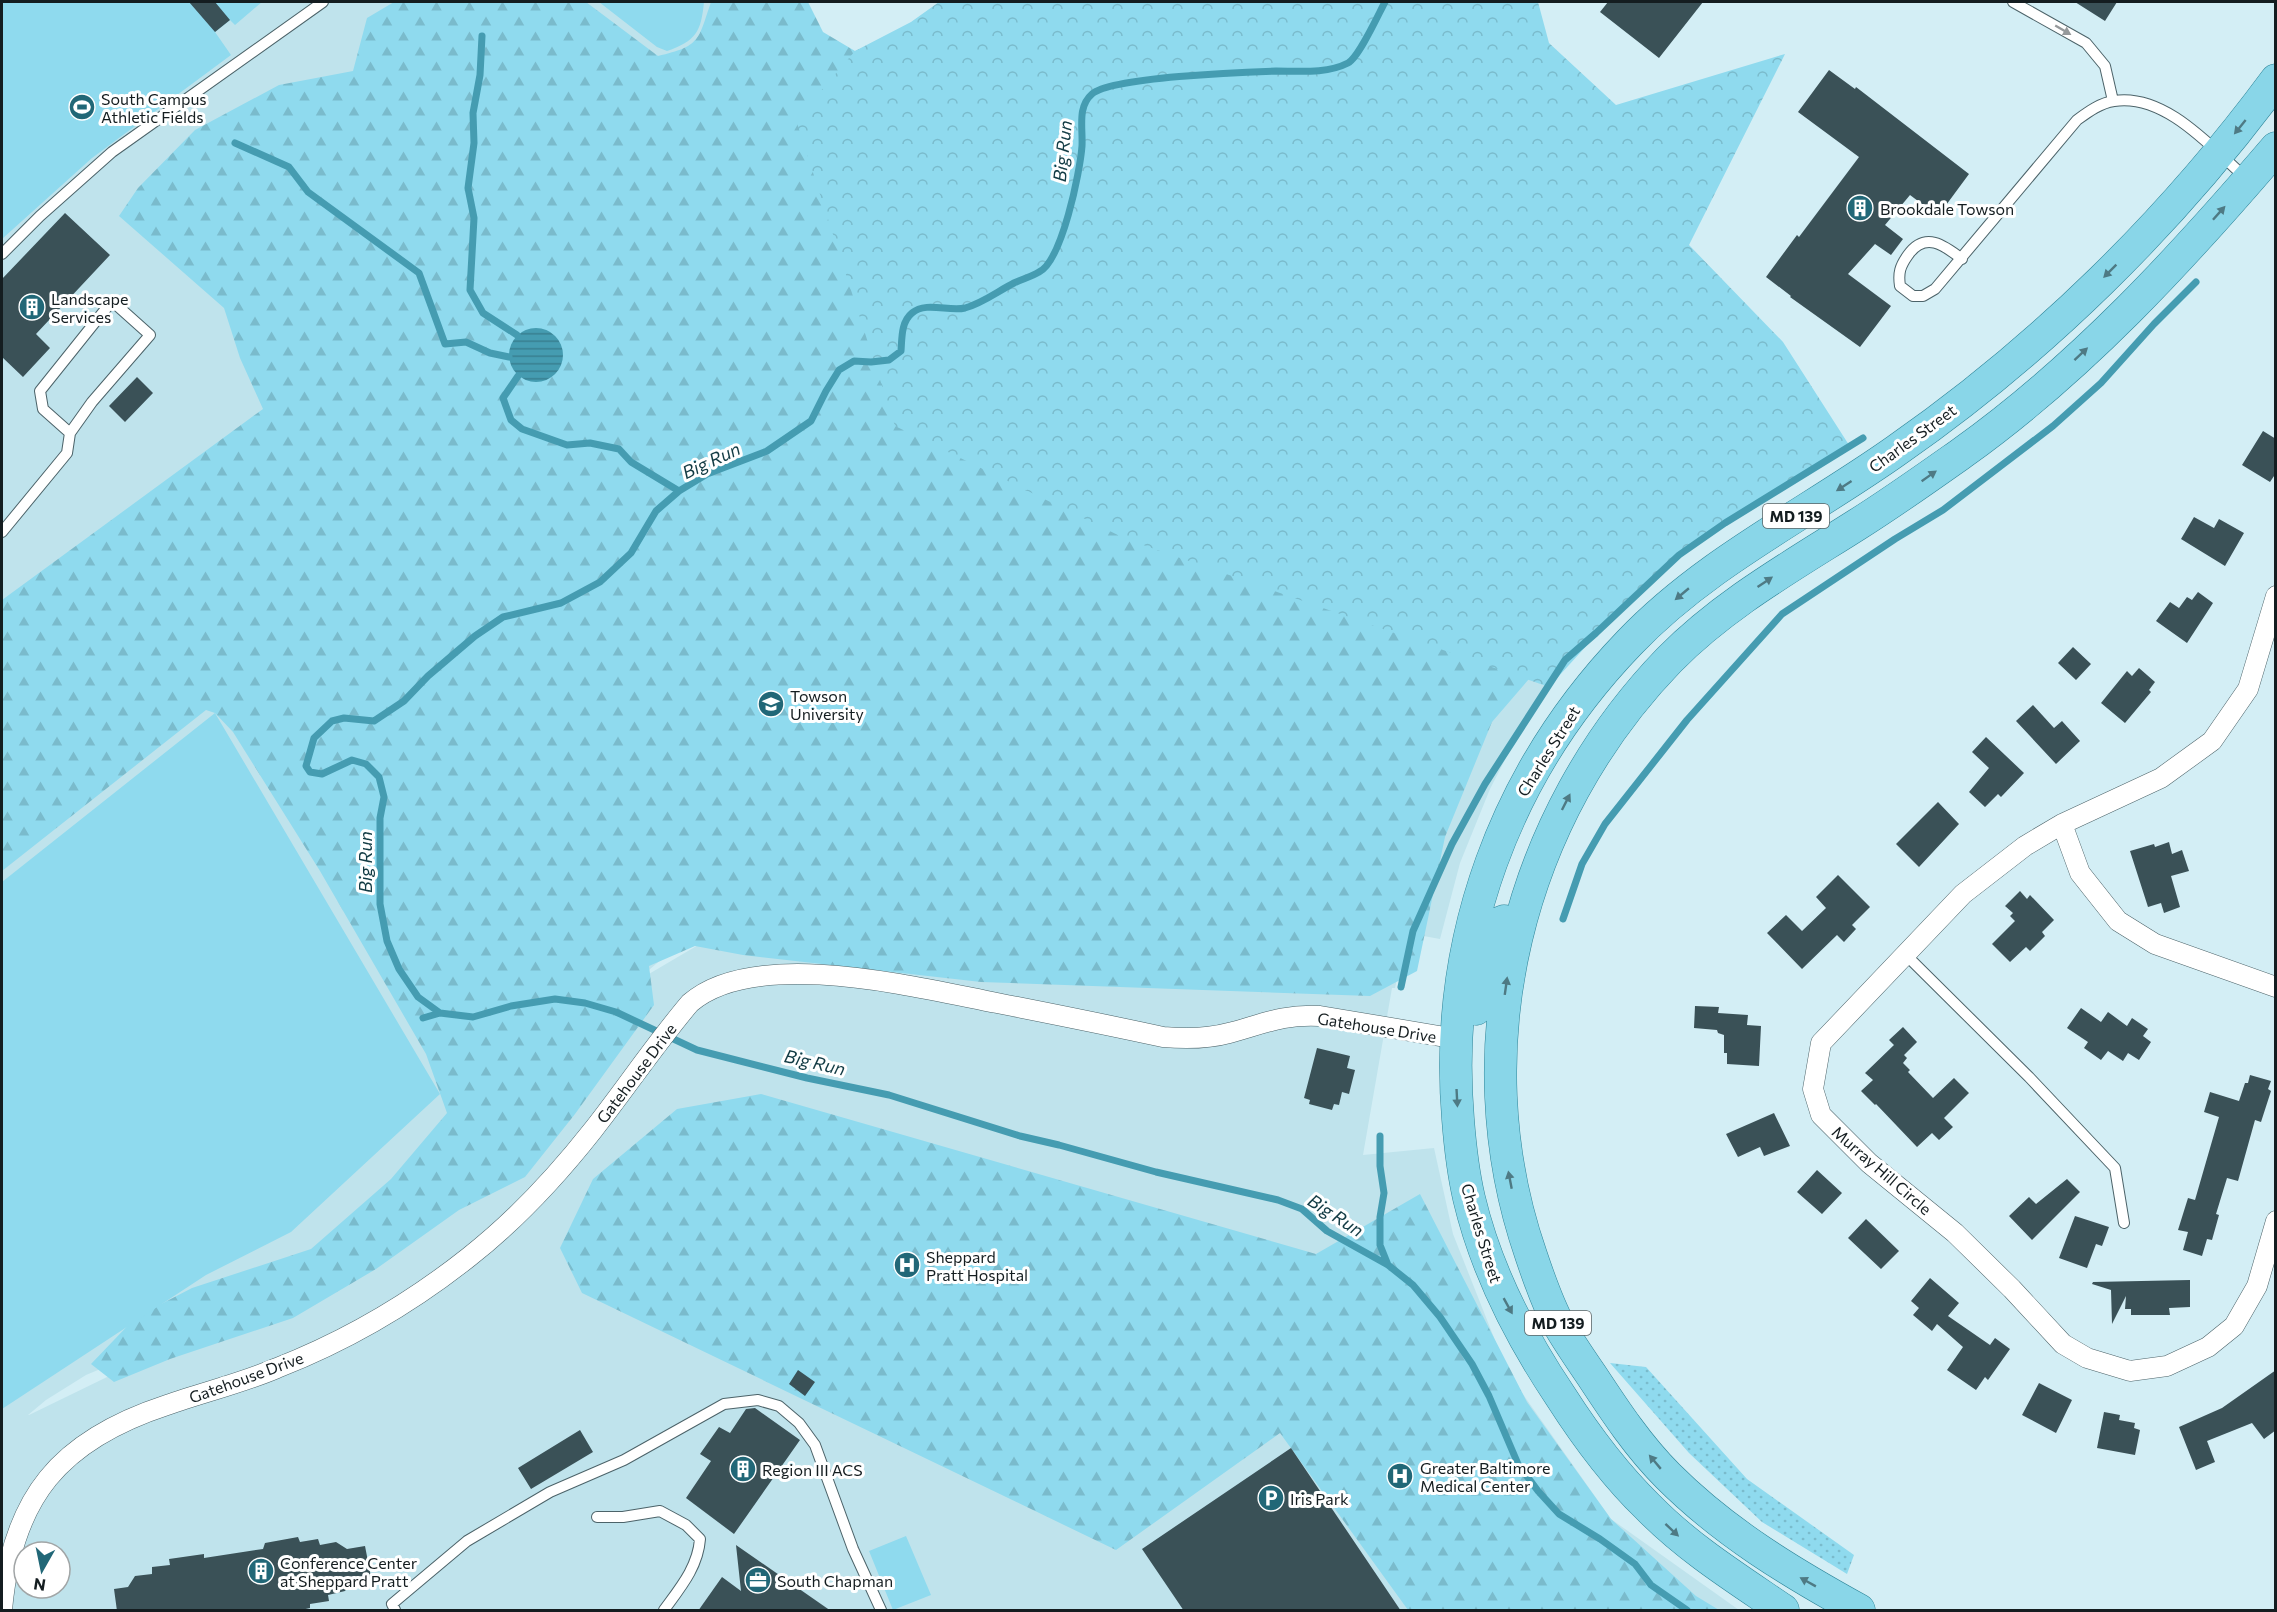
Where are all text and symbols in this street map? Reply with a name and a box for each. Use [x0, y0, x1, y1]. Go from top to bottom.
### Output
one-way arrow [2055, 25, 2071, 36]
place label: South Campus Athletic Fields [101, 89, 207, 126]
sports icon: South Campus Athletic Fields [67, 92, 97, 122]
water label: Big Run [1048, 119, 1076, 183]
one-way arrow [2235, 119, 2247, 134]
building icon: Brookdale Towson [1845, 193, 1875, 223]
place label: Brookdale Towson [1880, 199, 2014, 218]
one-way arrow [2212, 206, 2225, 221]
one-way arrow [2103, 264, 2117, 278]
place label: Landscape Services [51, 289, 128, 326]
building icon: Landscape Services [17, 292, 47, 322]
one-way arrow [2074, 348, 2088, 362]
street label: Charles Street [1865, 400, 1960, 476]
water label: Big Run [678, 437, 744, 483]
one-way arrow [1921, 471, 1937, 482]
one-way arrow [1836, 480, 1852, 491]
road number: MD 139 [1763, 504, 1829, 528]
one-way arrow [1757, 576, 1773, 588]
one-way arrow [1675, 587, 1690, 600]
place label: Towson University [790, 686, 864, 723]
school or university icon: Towson University [756, 689, 786, 719]
street label: Charles Street [1513, 702, 1584, 800]
one-way arrow [1561, 793, 1571, 810]
water label: Big Run [354, 831, 376, 893]
one-way arrow [1502, 976, 1511, 995]
street label: Gatehouse Drive [1316, 1008, 1438, 1046]
street label: Gatehouse Drive [592, 1019, 680, 1127]
water label: Big Run [782, 1044, 848, 1080]
one-way arrow [1452, 1088, 1461, 1107]
street label: Murray Hill Circle [1828, 1122, 1936, 1218]
one-way arrow [1505, 1170, 1514, 1189]
street label: Charles Street [1458, 1181, 1506, 1285]
water label: Big Run [1304, 1189, 1368, 1241]
place label: Sheppard Pratt Hospital [926, 1247, 1028, 1284]
hospital icon: Sheppard Pratt Hospital [892, 1250, 922, 1280]
one-way arrow [1503, 1298, 1513, 1315]
road number: MD 139 [1525, 1311, 1591, 1335]
street label: Gatehouse Drive [186, 1348, 306, 1406]
building icon: Region III ACS [728, 1454, 758, 1484]
one-way arrow [1649, 1455, 1662, 1470]
place label: Greater Baltimore Medical Center [1420, 1458, 1551, 1495]
place label: Region III ACS [762, 1460, 863, 1479]
hospital icon: Greater Baltimore Medical Center [1385, 1461, 1415, 1491]
parking icon: Iris Park [1256, 1483, 1286, 1513]
place label: Iris Park [1290, 1489, 1349, 1508]
one-way arrow [1664, 1523, 1679, 1537]
north arrow [12, 1540, 72, 1600]
place label: Conference Center at Sheppard Pratt [280, 1553, 418, 1590]
building icon: Conference Center at Sheppard Pratt [246, 1556, 276, 1586]
office icon: South Chapman [743, 1565, 773, 1595]
place label: South Chapman [777, 1571, 893, 1590]
text: N [32, 1575, 47, 1596]
one-way arrow [1799, 1577, 1816, 1587]

